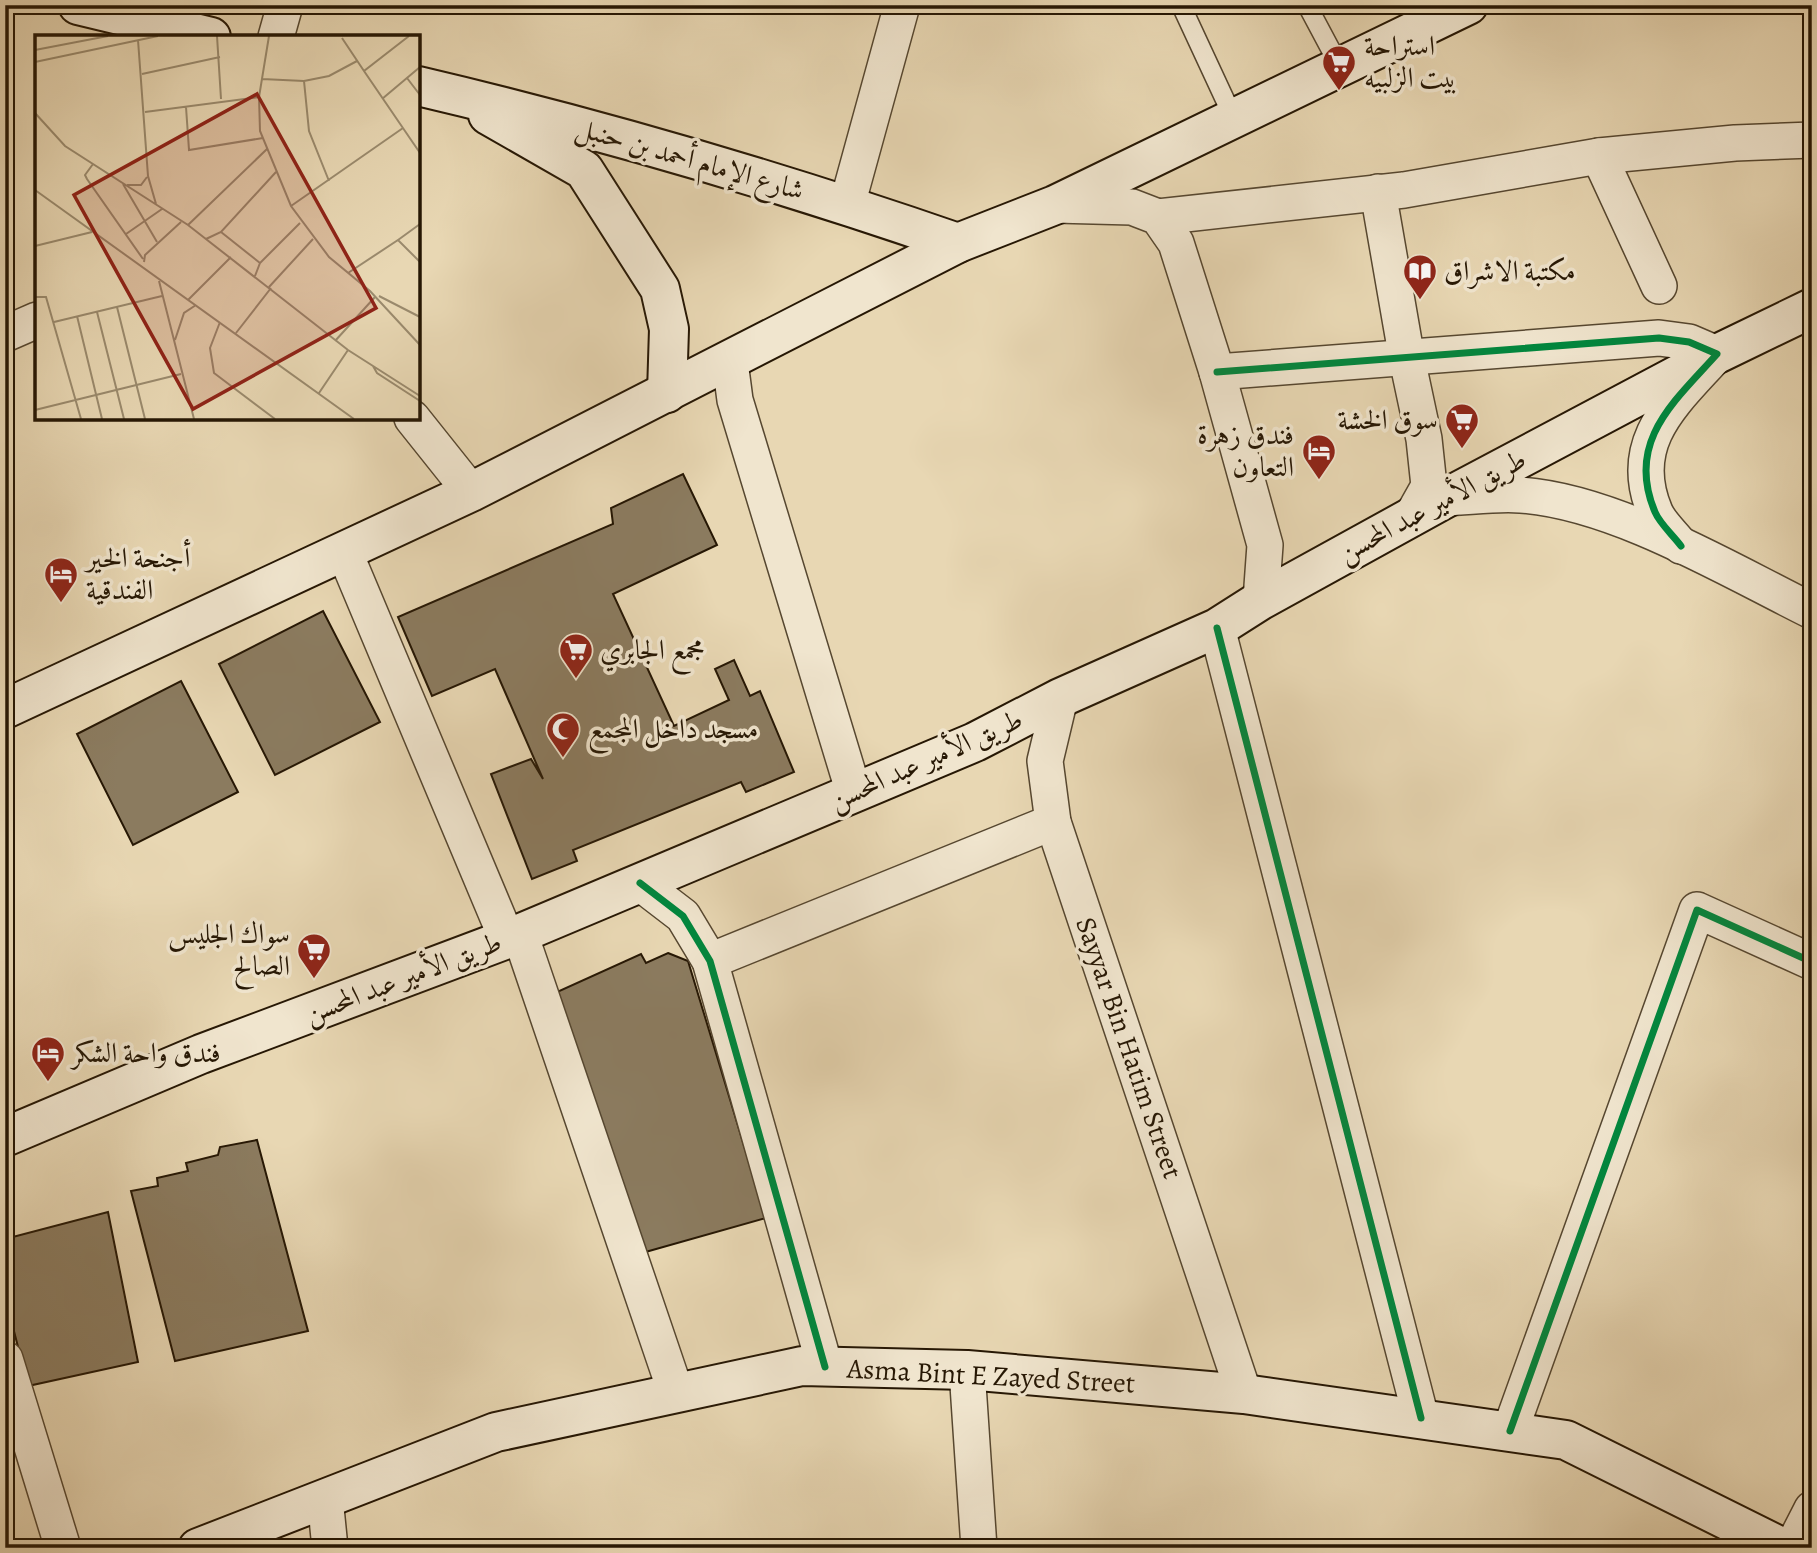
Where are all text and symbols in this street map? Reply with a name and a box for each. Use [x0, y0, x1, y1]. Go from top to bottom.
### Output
place label: استراحة بيت الزلبيه [1364, 27, 1457, 97]
inset map [35, 35, 420, 420]
supermarket icon: استراحة بيت الزلبيه [1320, 43, 1358, 92]
street label: شارع الإمام أحمد بن حنبل [570, 107, 809, 215]
library icon: مكتبة الاشراق [1401, 252, 1439, 301]
place label: مكتبة الاشراق [1444, 252, 1576, 290]
place label: سوق الخشة [1337, 401, 1438, 439]
supermarket icon: سوق الخشة [1443, 401, 1481, 450]
place label: فندق زهرة التعاون [1197, 416, 1294, 486]
hotel icon: فندق زهرة التعاون [1300, 432, 1338, 481]
street label: طريق الأمير عبد المحسن [1331, 440, 1533, 572]
place label: أجنحة الخير الفندقية [83, 538, 191, 609]
hotel icon: أجنحة الخير الفندقية [42, 555, 80, 604]
supermarket icon: مجمع الجابري [557, 631, 595, 680]
place label: مجمع الجابري [600, 631, 705, 675]
street label: طريق الأمير عبد المحسن [823, 700, 1029, 820]
mosque icon: مسجد داخل المجمع [544, 710, 582, 759]
place label: مسجد داخل المجمع [588, 710, 758, 754]
street label: Sayyar Bin Hatim Street [1066, 912, 1192, 1184]
place label: سواك الجليس الصالح [168, 915, 290, 990]
street label: طريق الأمير عبد المحسن [299, 923, 507, 1033]
supermarket icon: سواك الجليس الصالح [295, 931, 333, 980]
hotel icon: فندق واحة الشكر [29, 1034, 67, 1083]
place label: فندق واحة الشكر [69, 1034, 221, 1072]
street label: Asma Bint E Zayed Street [845, 1349, 1136, 1403]

